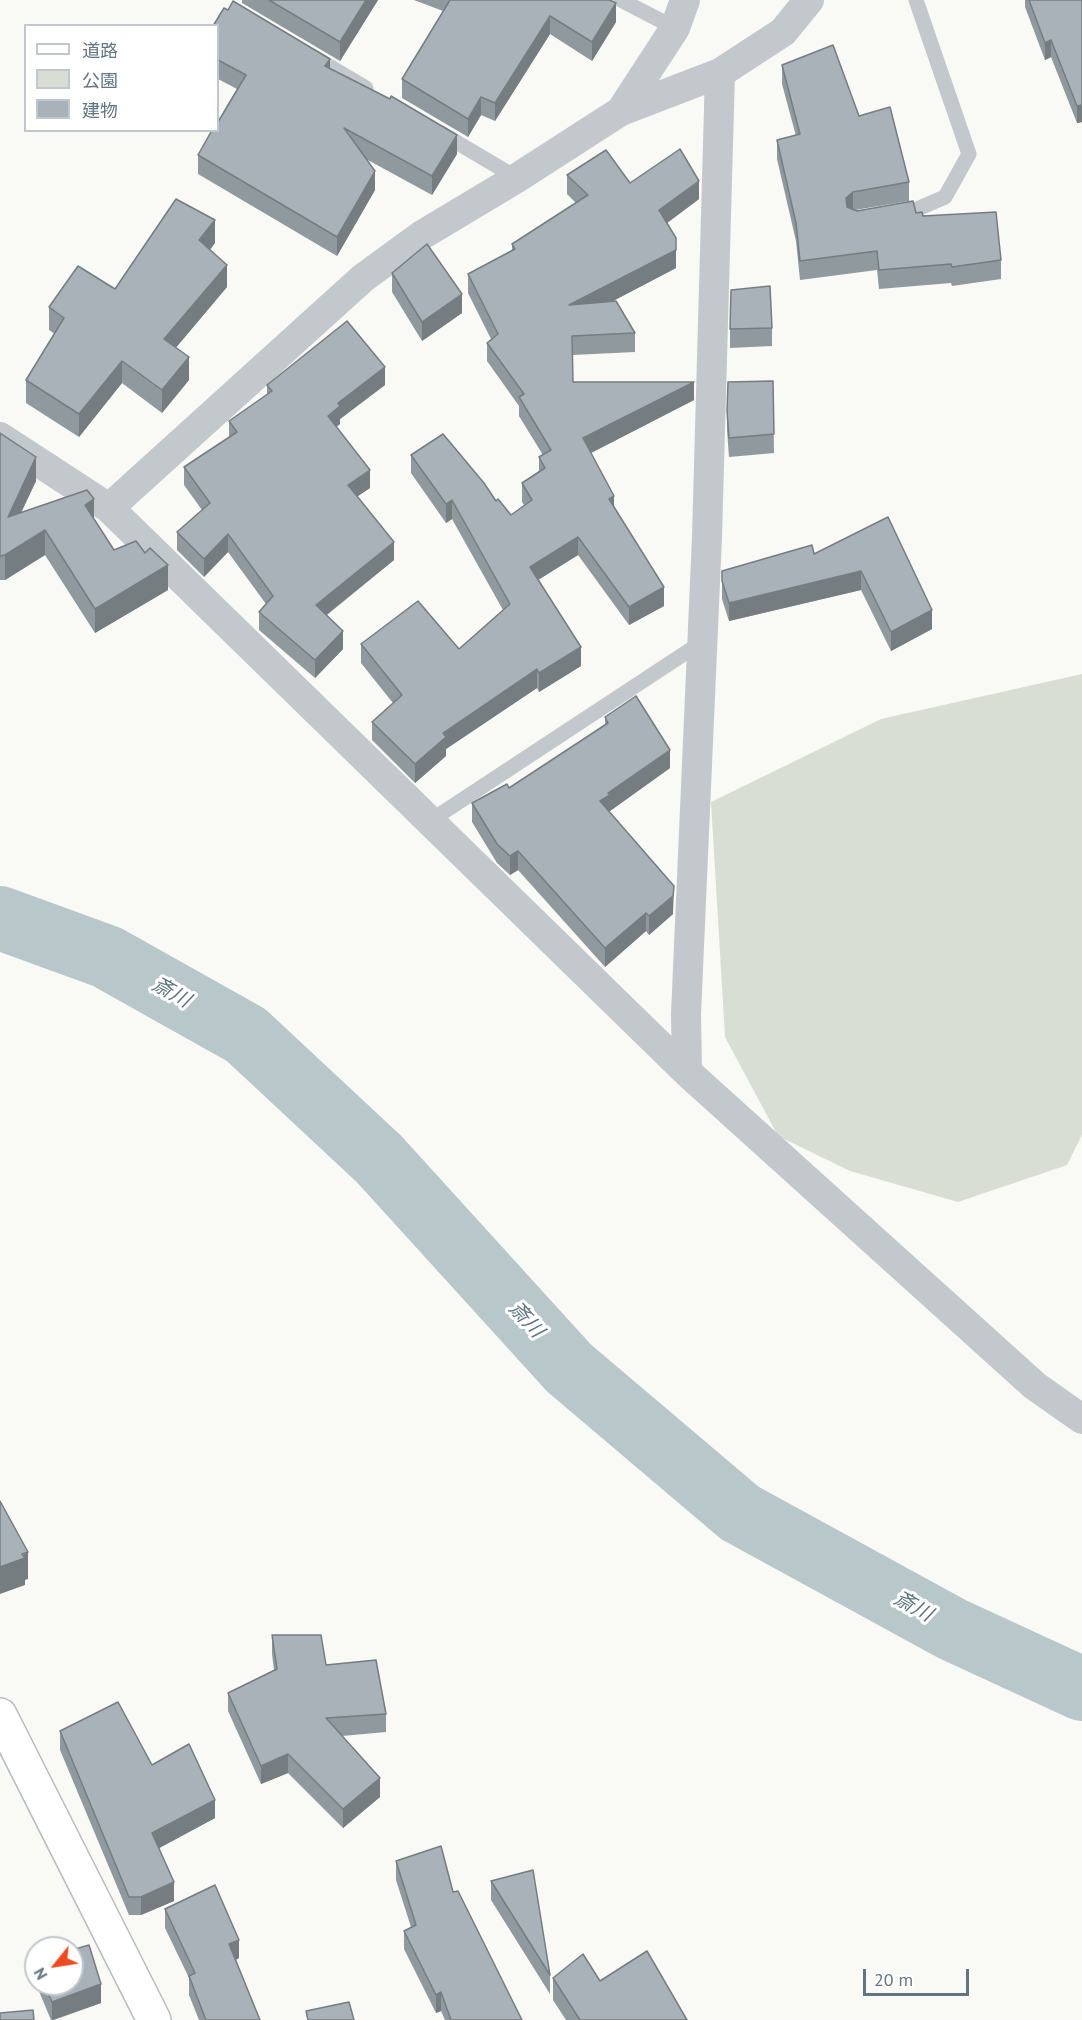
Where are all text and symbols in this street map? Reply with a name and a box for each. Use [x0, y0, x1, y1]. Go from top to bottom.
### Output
legend [24, 24, 219, 132]
text: 道路 [82, 39, 118, 62]
text: 公園 [82, 69, 118, 92]
text: 建物 [82, 99, 118, 122]
water label: 斎川 [148, 973, 194, 1013]
water label: 斎川 [504, 1297, 548, 1343]
water label: 斎川 [890, 1587, 936, 1627]
north arrow [24, 1936, 84, 1996]
scale bar [866, 1957, 972, 1995]
text: N [29, 1964, 51, 1984]
text: 20 m [874, 1968, 913, 1991]

